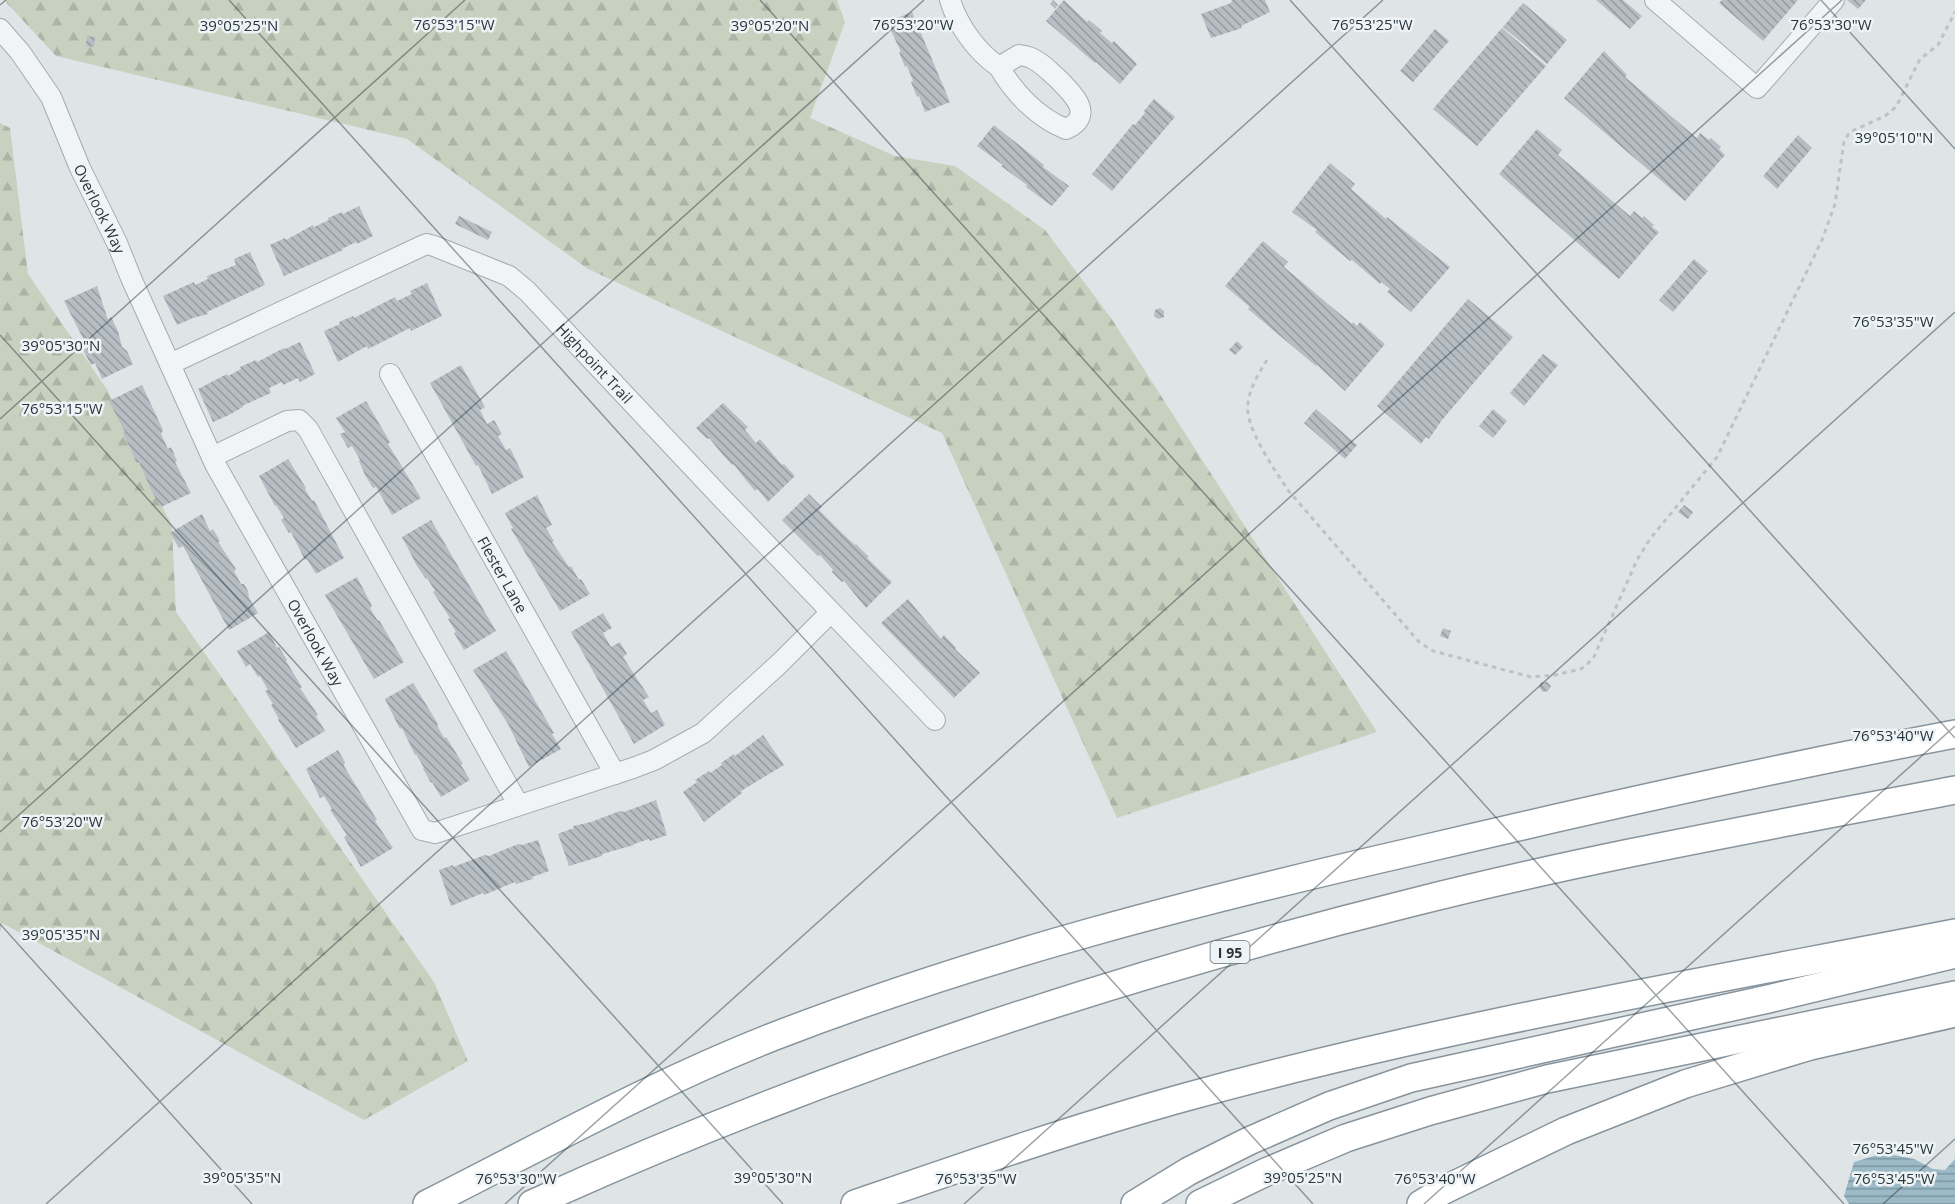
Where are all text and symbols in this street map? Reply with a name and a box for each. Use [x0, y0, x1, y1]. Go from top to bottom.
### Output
text: 76°53'15"W [414, 14, 495, 34]
text: 76°53'20"W [873, 14, 954, 34]
text: 76°53'25"W [1332, 14, 1413, 34]
text: 76°53'30"W [1791, 14, 1872, 34]
text: 39°05'25"N [200, 15, 278, 35]
text: 39°05'20"N [731, 15, 809, 35]
text: 39°05'10"N [1855, 127, 1933, 147]
street label: Overlook Way [70, 161, 130, 257]
text: 76°53'35"W [1853, 311, 1934, 331]
street label: Highpoint Trail [552, 319, 637, 407]
text: 39°05'30"N [22, 335, 100, 355]
text: 76°53'15"W [22, 398, 103, 418]
street label: Flester Lane [473, 533, 532, 616]
street label: Overlook Way [283, 595, 349, 690]
text: 76°53'40"W [1853, 725, 1934, 745]
text: 76°53'20"W [22, 811, 103, 831]
text: 39°05'35"N [22, 924, 100, 944]
road number: I 95 [1210, 941, 1250, 963]
text: 76°53'45"W [1853, 1138, 1934, 1158]
text: 39°05'35"N [203, 1167, 281, 1187]
text: 39°05'30"N [734, 1167, 812, 1187]
text: 39°05'25"N [1264, 1167, 1342, 1187]
text: 76°53'30"W [476, 1168, 557, 1188]
text: 76°53'35"W [936, 1168, 1017, 1188]
text: 76°53'40"W [1395, 1168, 1476, 1188]
text: 76°53'45"W [1854, 1168, 1935, 1188]

